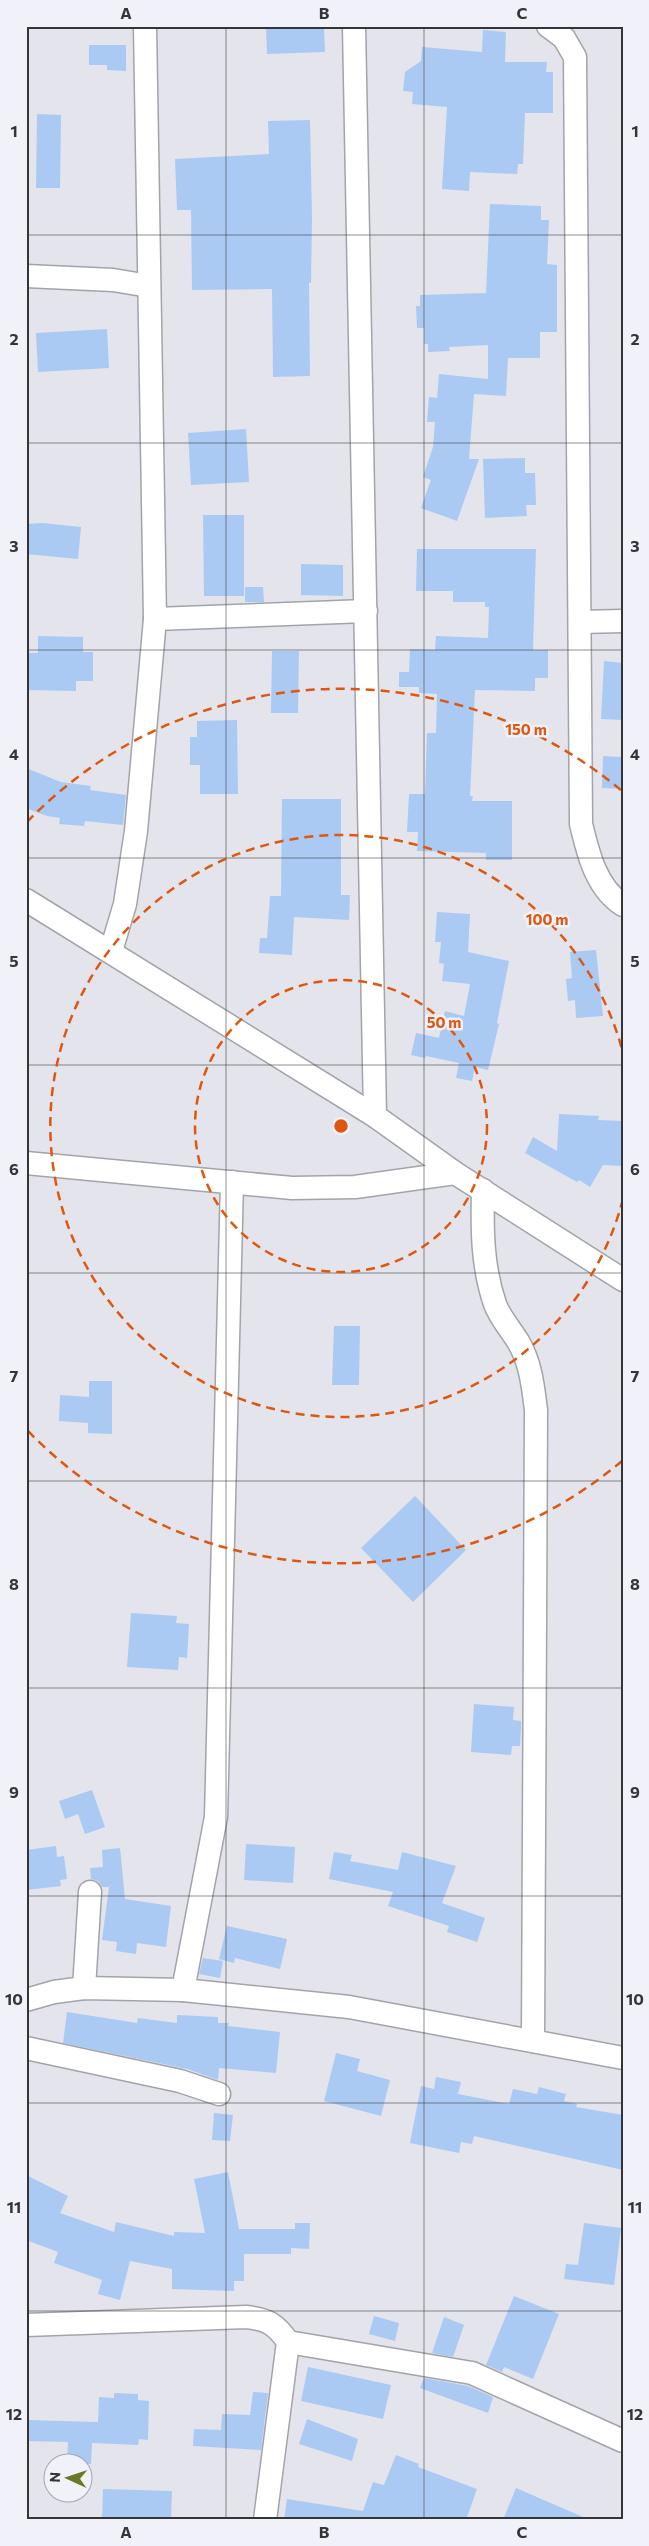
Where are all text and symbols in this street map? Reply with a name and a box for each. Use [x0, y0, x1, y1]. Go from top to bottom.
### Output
text: A [120, 3, 132, 22]
text: B [319, 3, 330, 22]
text: C [517, 3, 528, 22]
text: 1 [10, 121, 18, 140]
text: 1 [631, 121, 639, 140]
text: 2 [9, 329, 19, 348]
text: 2 [630, 329, 640, 348]
text: 3 [9, 536, 19, 555]
text: 3 [630, 536, 640, 555]
text: 150 m [505, 720, 547, 738]
text: 4 [9, 744, 19, 763]
text: 4 [630, 744, 640, 763]
text: 100 m [526, 910, 568, 928]
text: 5 [9, 951, 19, 970]
text: 5 [630, 951, 640, 970]
text: 50 m [427, 1013, 461, 1031]
centre of rings [332, 1117, 350, 1135]
text: 6 [9, 1159, 19, 1178]
text: 6 [630, 1159, 640, 1178]
text: 7 [10, 1366, 19, 1385]
text: 7 [631, 1366, 640, 1385]
text: 8 [9, 1574, 19, 1593]
text: 8 [630, 1574, 640, 1593]
text: 9 [9, 1782, 19, 1801]
text: 9 [630, 1782, 640, 1801]
text: 10 [5, 1989, 23, 2008]
text: 10 [626, 1989, 644, 2008]
text: 11 [7, 2197, 21, 2216]
text: 11 [628, 2197, 642, 2216]
text: 12 [6, 2404, 22, 2423]
text: 12 [627, 2404, 643, 2423]
north arrow [42, 2454, 92, 2504]
text: N [46, 2472, 63, 2483]
text: A [120, 2522, 132, 2541]
text: B [319, 2522, 330, 2541]
text: C [517, 2522, 528, 2541]

